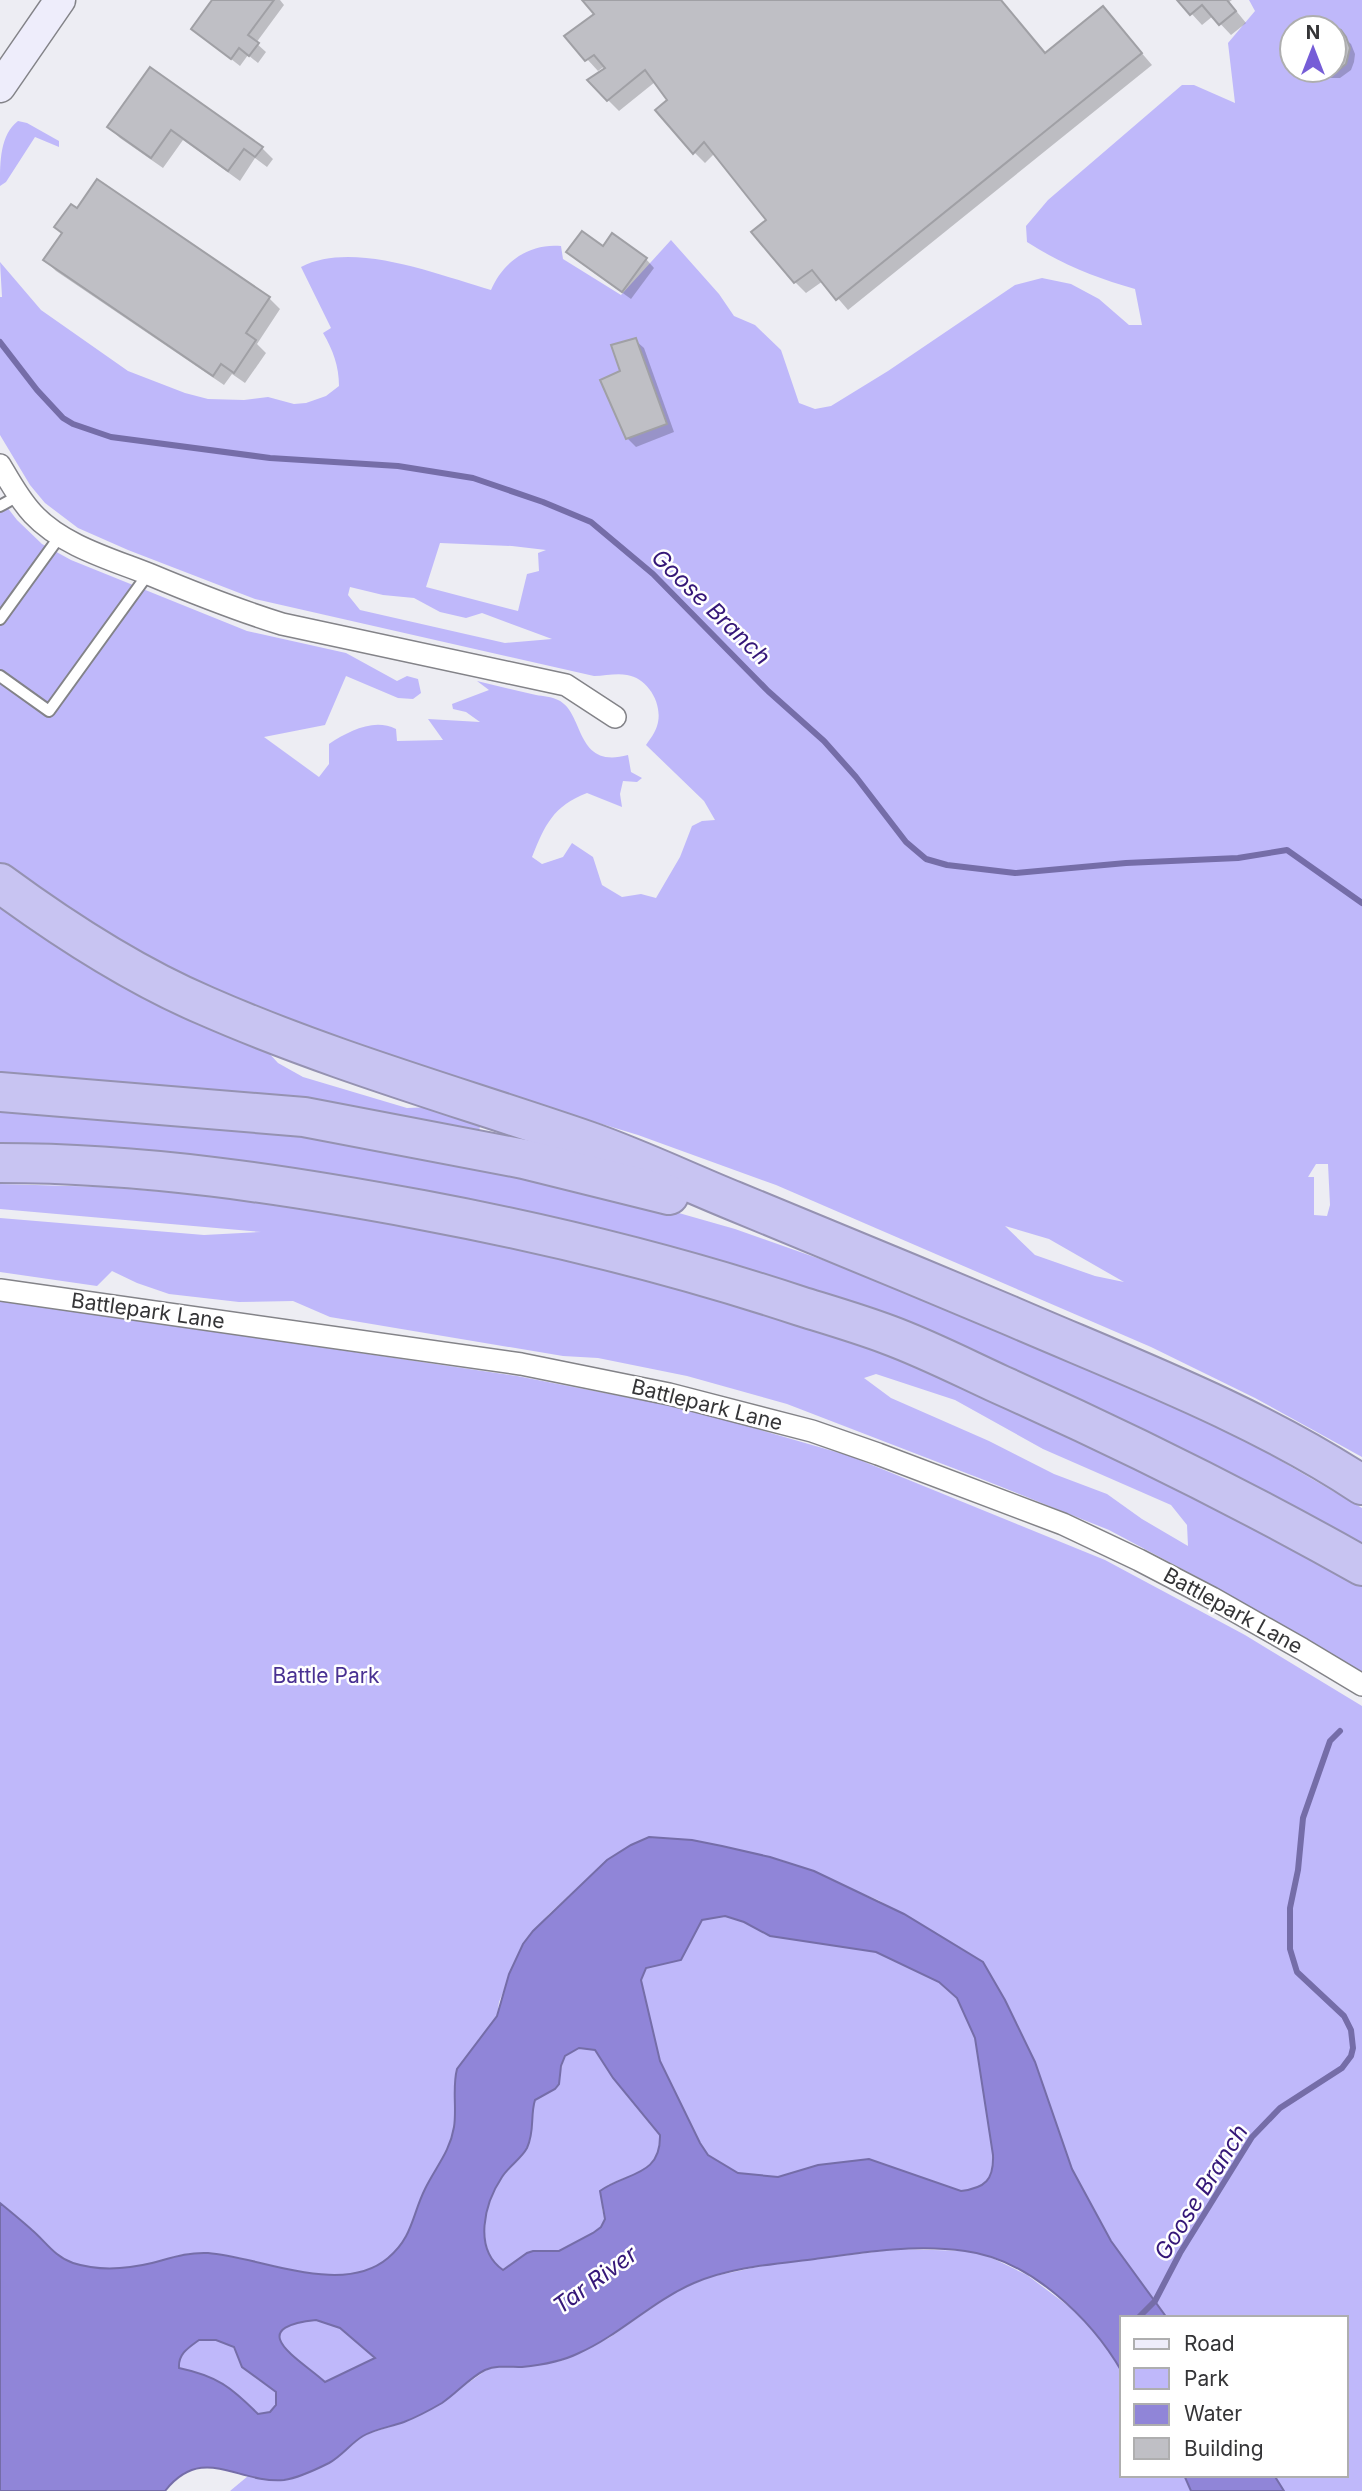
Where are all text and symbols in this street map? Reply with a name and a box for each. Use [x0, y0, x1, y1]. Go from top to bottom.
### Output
north arrow [1278, 14, 1348, 84]
text: N [1306, 21, 1320, 44]
water label: Goose Branch [646, 543, 776, 671]
street label: Battlepark Lane [70, 1287, 227, 1334]
street label: Battlepark Lane [629, 1374, 785, 1435]
street label: Battlepark Lane [1159, 1562, 1307, 1659]
park label: Battle Park [273, 1663, 380, 1688]
water label: Goose Branch [1148, 2119, 1254, 2265]
water label: Tar River [547, 2239, 644, 2320]
legend [1120, 2316, 1348, 2477]
text: Road [1184, 2331, 1235, 2356]
text: Park [1184, 2366, 1229, 2391]
text: Water [1184, 2401, 1242, 2426]
text: Building [1184, 2436, 1264, 2461]

